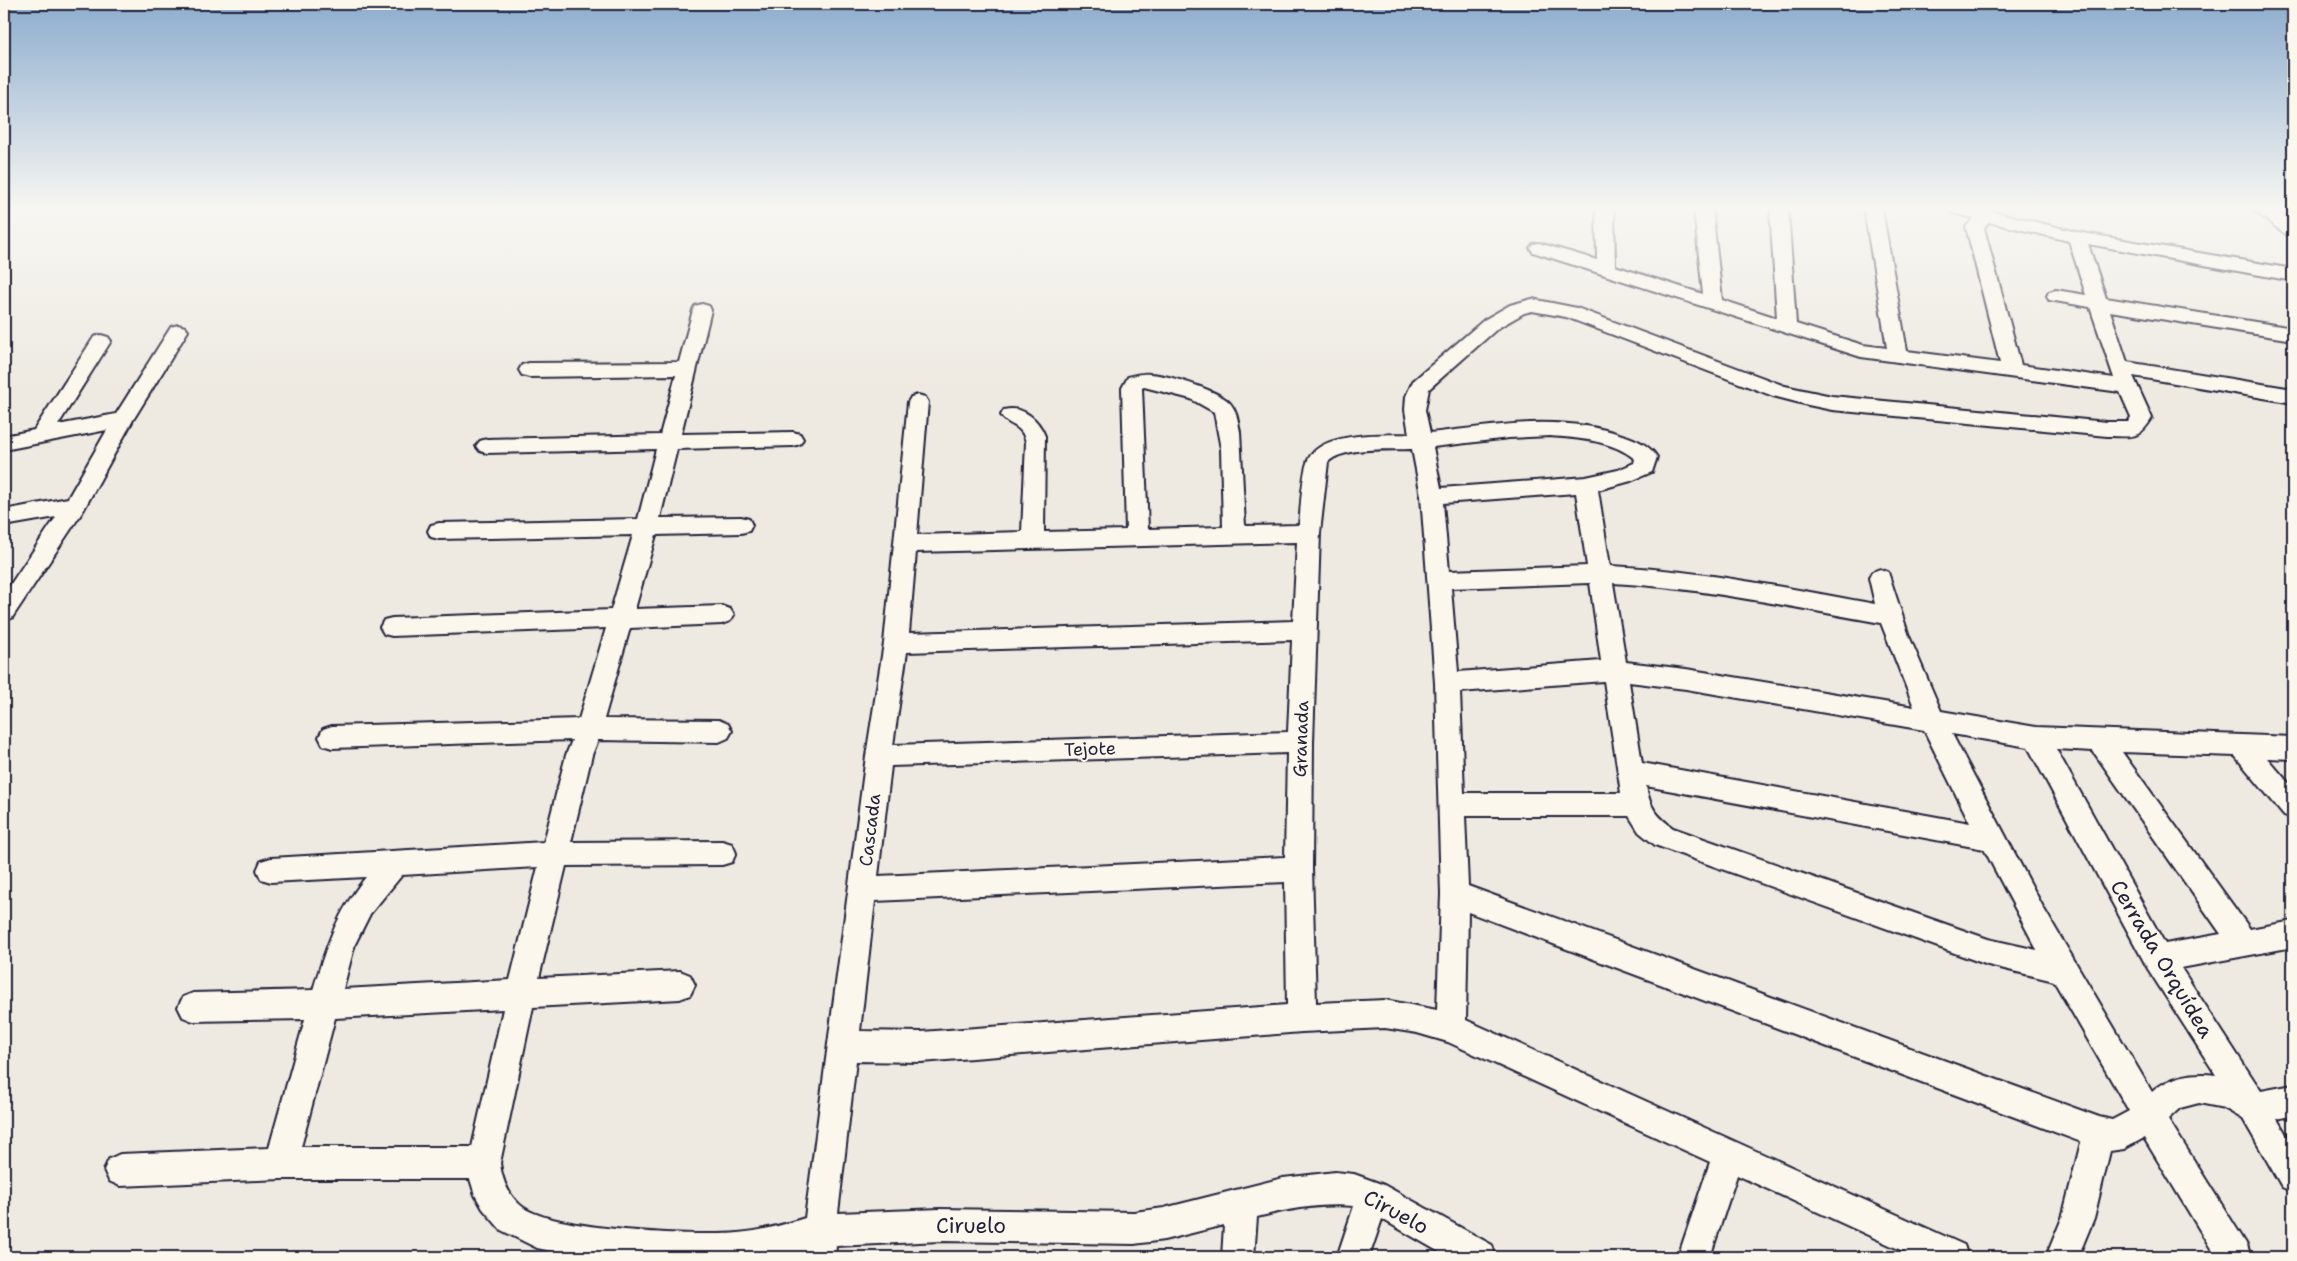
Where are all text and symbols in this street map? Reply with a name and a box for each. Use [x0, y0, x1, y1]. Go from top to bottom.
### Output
street label: Granada [1288, 700, 1314, 778]
street label: Tejote [1064, 736, 1116, 762]
street label: Cascada [854, 792, 886, 868]
street label: Cerrada Orquídea [2104, 875, 2220, 1043]
street label: Ciruelo [1359, 1183, 1433, 1241]
street label: Ciruelo [936, 1212, 1006, 1240]

